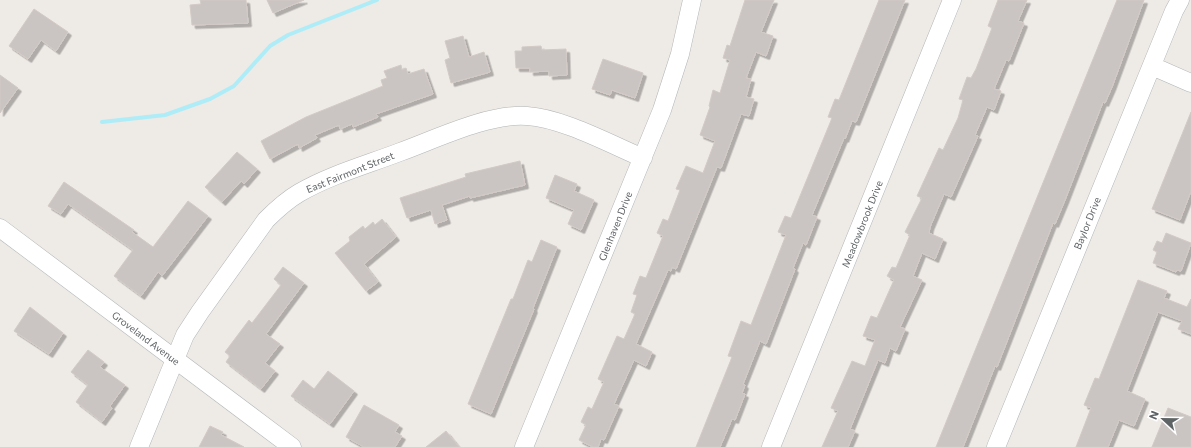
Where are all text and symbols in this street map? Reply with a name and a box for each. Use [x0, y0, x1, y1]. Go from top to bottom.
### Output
street label: East Fairmont Street [304, 149, 396, 195]
street label: Meadowbrook Drive [839, 179, 885, 269]
street label: Glenhaven Drive [596, 190, 634, 262]
street label: Baylor Drive [1071, 195, 1103, 251]
street label: Groveland Avenue [110, 309, 182, 367]
north arrow [1143, 399, 1183, 439]
text: N [1146, 409, 1161, 421]

